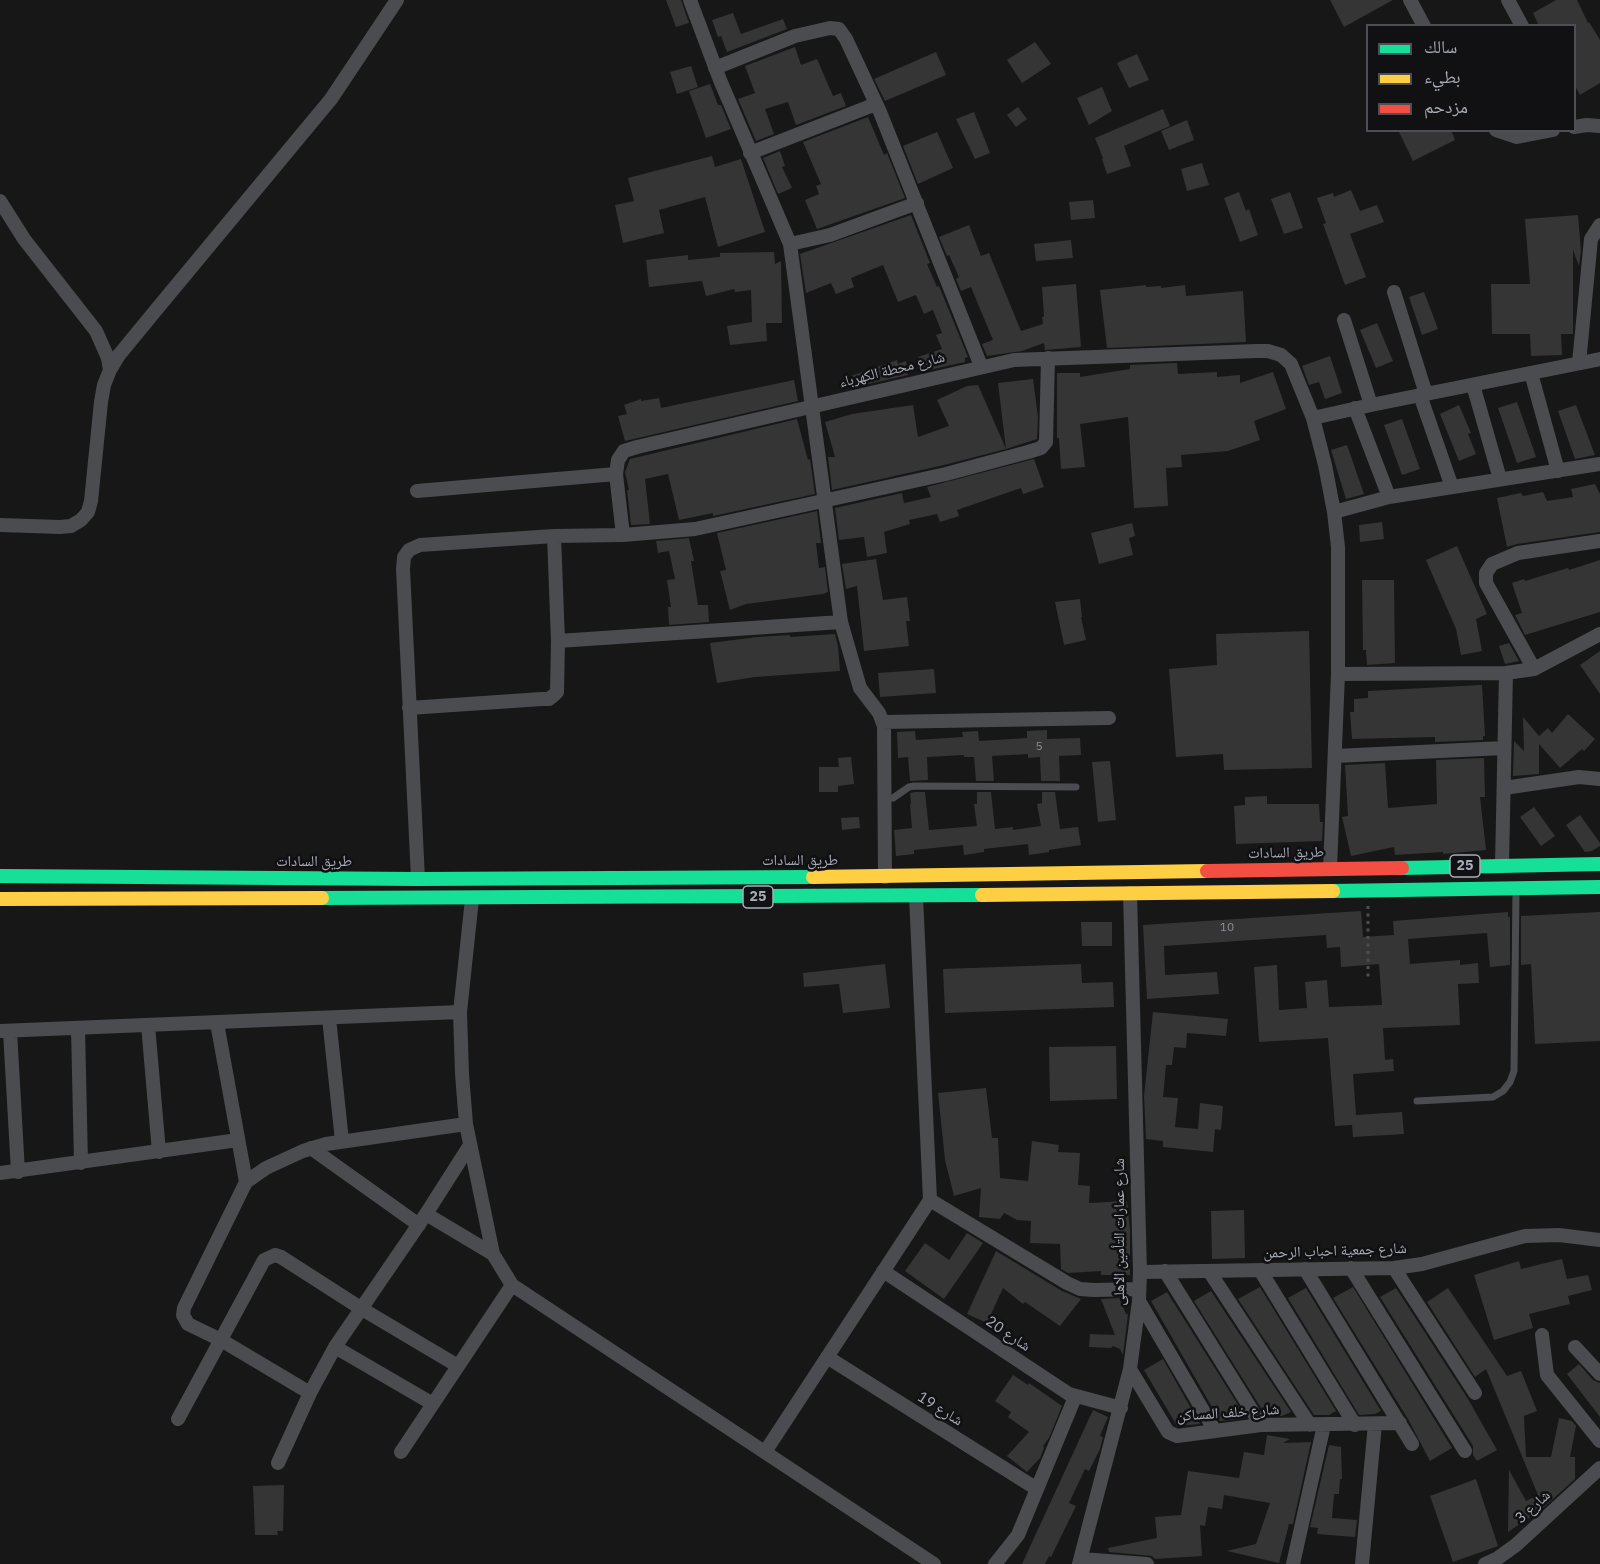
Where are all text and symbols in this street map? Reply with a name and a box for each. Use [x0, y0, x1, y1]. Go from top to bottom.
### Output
legend [1366, 24, 1576, 132]
text: سالك [1424, 35, 1457, 58]
text: بطيء [1424, 65, 1461, 88]
text: مزدحم [1424, 95, 1468, 118]
street label: شارع محطة الكهرباء [837, 348, 947, 392]
house number: 5 [1035, 740, 1043, 754]
street label: طريق السادات [1248, 843, 1324, 863]
street label: طريق السادات [762, 852, 838, 870]
street label: طريق السادات [276, 853, 352, 871]
road number: 25 [1450, 855, 1480, 877]
road number: 25 [743, 886, 773, 908]
house number: 10 [1220, 921, 1234, 935]
street label: شارع عمارات التأمين الاهلى [1111, 1158, 1129, 1306]
street label: شارع جمعية احباب الرحمن [1263, 1240, 1407, 1262]
street label: شارع 20 [982, 1313, 1034, 1355]
street label: شارع 19 [914, 1388, 966, 1430]
street label: شارع خلف المساكن [1176, 1400, 1280, 1426]
street label: شارع 3 [1512, 1487, 1554, 1527]

